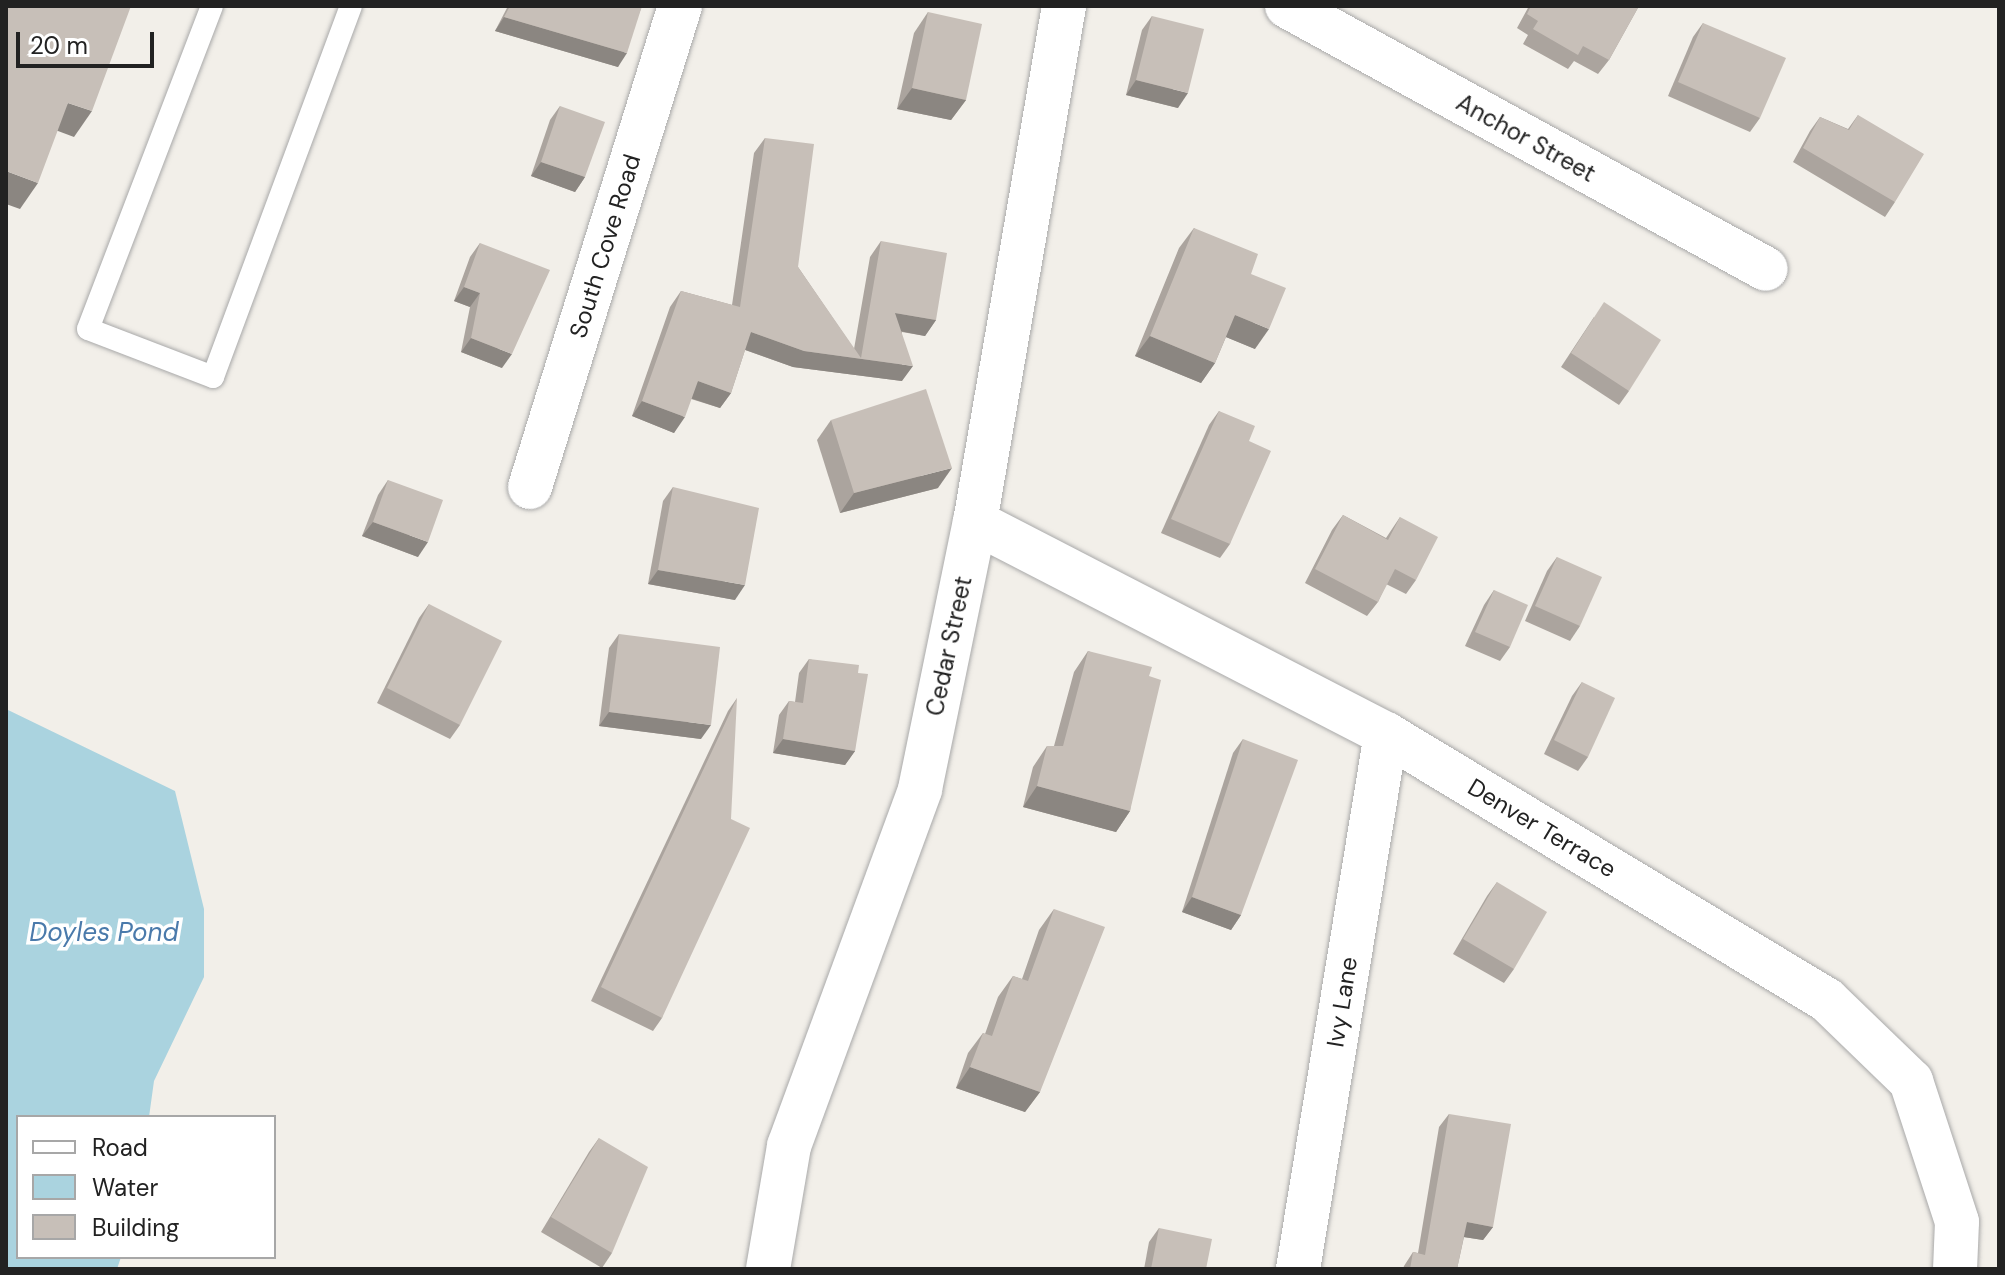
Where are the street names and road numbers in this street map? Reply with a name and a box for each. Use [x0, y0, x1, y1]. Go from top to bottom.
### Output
street label: Anchor Street [1451, 88, 1601, 188]
street label: South Cove Road [563, 151, 647, 341]
street label: Cedar Street [920, 573, 978, 719]
street label: Denver Terrace [1463, 772, 1621, 884]
street label: Ivy Lane [1321, 955, 1363, 1049]

